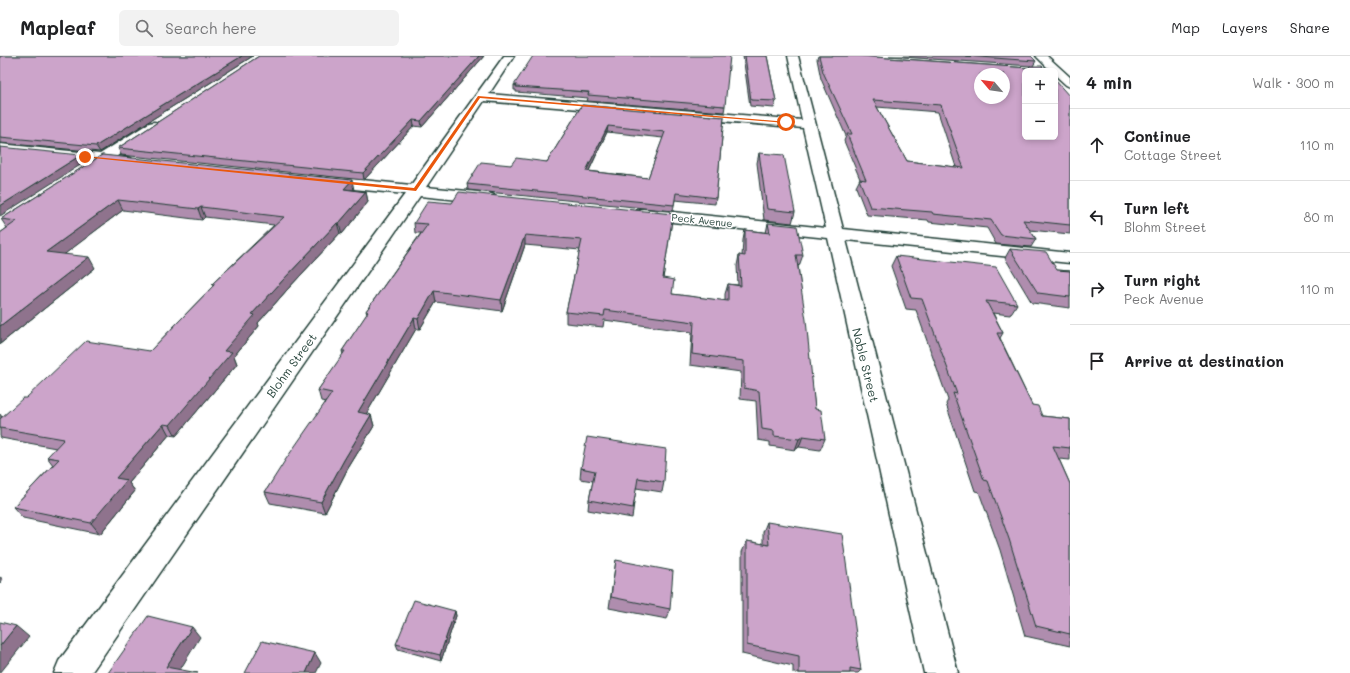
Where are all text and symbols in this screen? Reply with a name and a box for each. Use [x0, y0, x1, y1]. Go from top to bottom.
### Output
search box [119, 10, 399, 46]
text: Mapleaf [20, 15, 95, 40]
icon: search [133, 17, 155, 39]
text: Search here [165, 18, 257, 38]
text: Map [1171, 18, 1200, 37]
text: Layers [1222, 18, 1268, 37]
text: Share [1290, 18, 1330, 37]
north arrow [974, 68, 1010, 104]
map controls [1022, 68, 1058, 140]
button: + [1022, 68, 1058, 104]
text: 4 min [1086, 71, 1132, 93]
text: Walk · 300 m [1252, 74, 1334, 91]
button: − [1022, 104, 1058, 140]
route start [777, 113, 795, 131]
text: Continue [1124, 126, 1191, 146]
icon: ahead [1086, 134, 1108, 156]
text: 110 m [1300, 136, 1334, 153]
text: Cottage Street [1124, 146, 1222, 163]
route end [76, 148, 94, 166]
text: Turn left [1124, 198, 1189, 218]
icon: left [1086, 206, 1108, 228]
text: 80 m [1304, 208, 1334, 225]
street label: Peck Avenue [671, 210, 733, 230]
text: Blohm Street [1124, 218, 1206, 235]
text: Turn right [1124, 270, 1201, 290]
icon: right [1086, 278, 1108, 300]
text: 110 m [1300, 280, 1334, 297]
text: Peck Avenue [1124, 290, 1204, 307]
street label: Noble Street [849, 326, 883, 404]
street label: Blohm Street [262, 330, 320, 400]
icon: arrive [1086, 350, 1108, 372]
text: Arrive at destination [1124, 351, 1284, 371]

